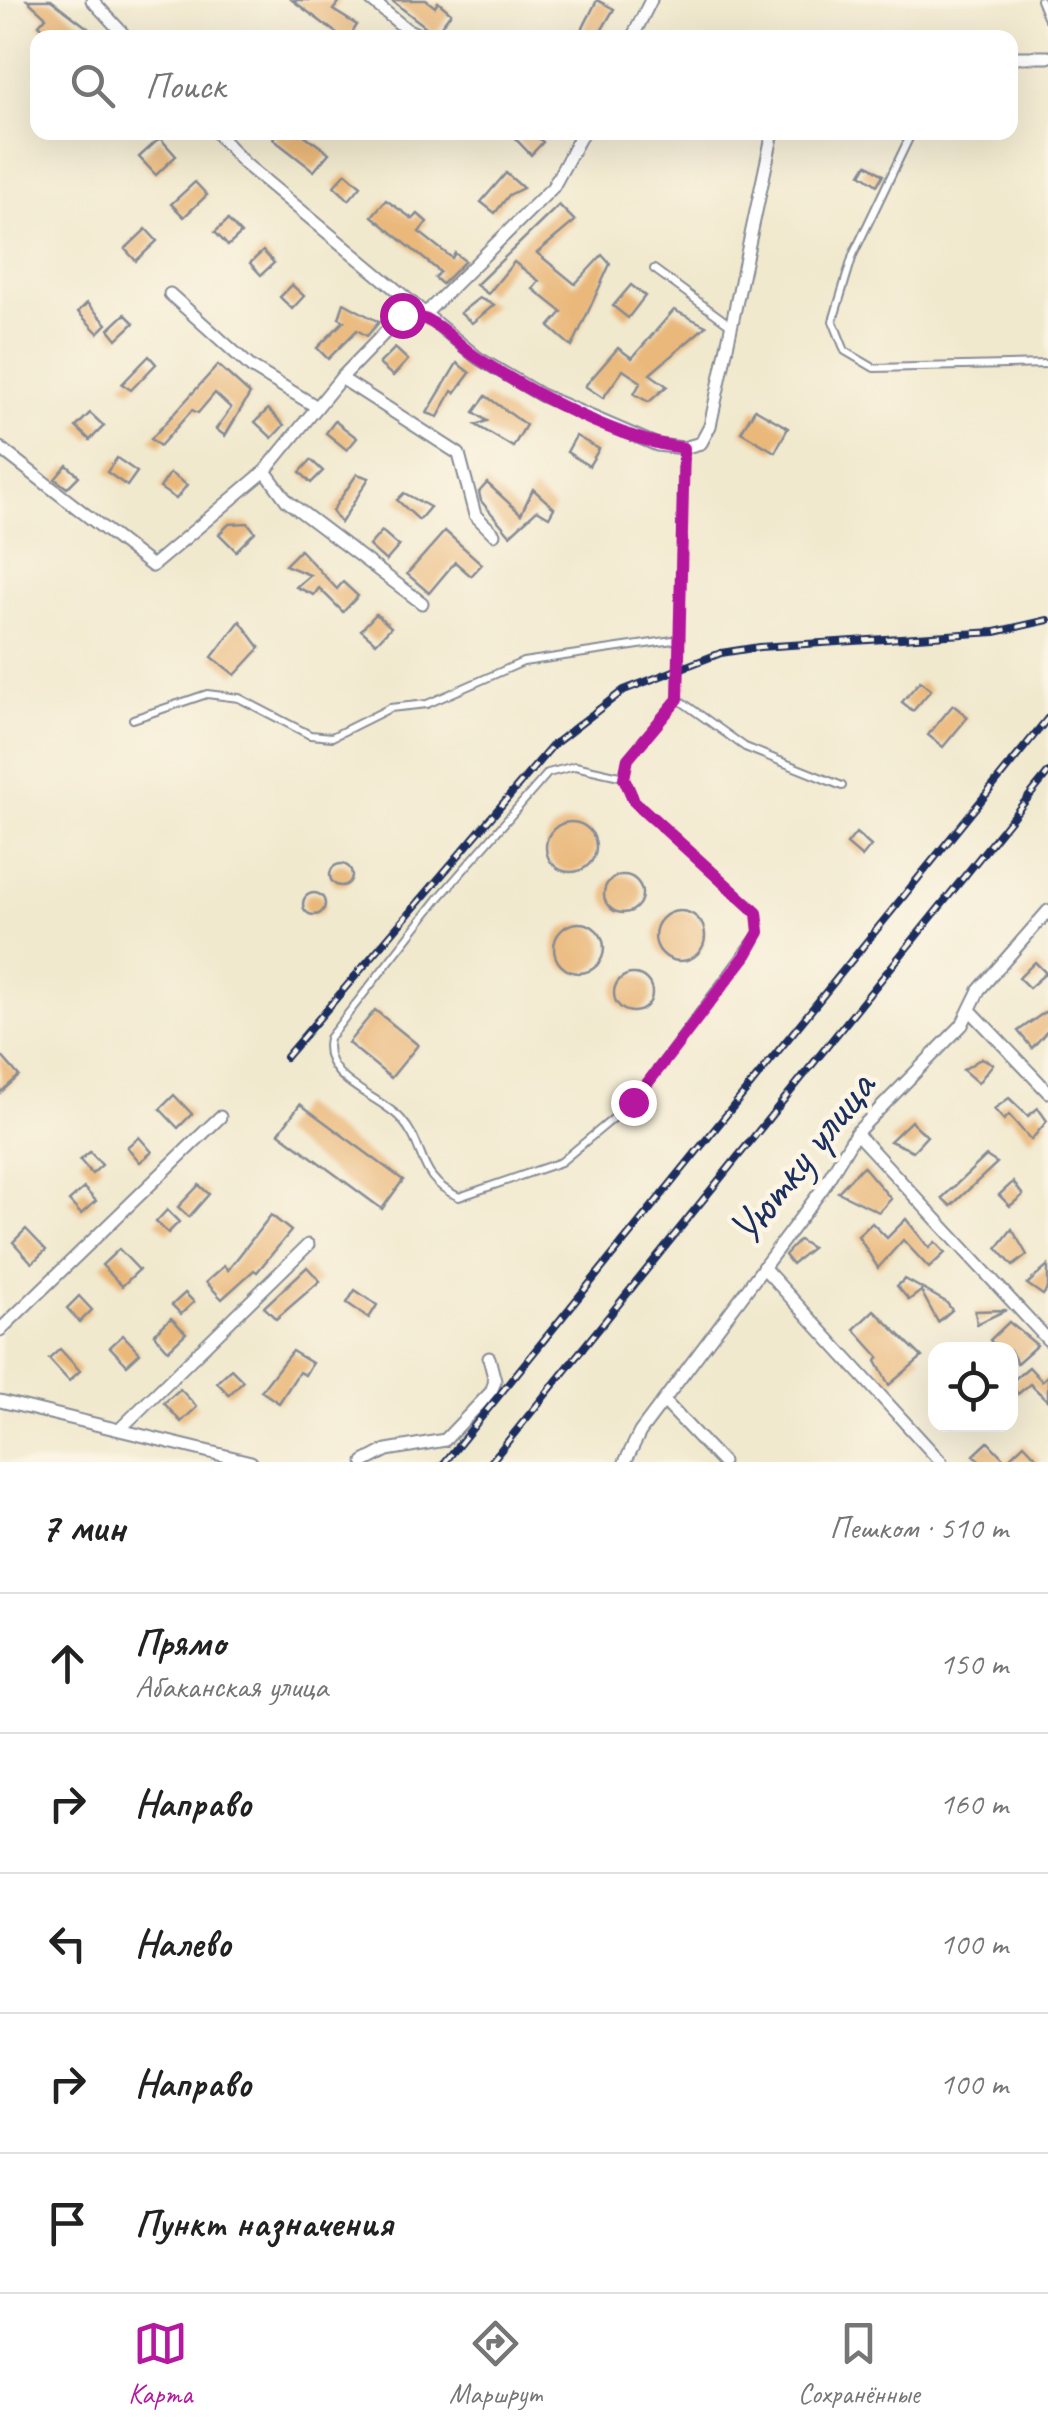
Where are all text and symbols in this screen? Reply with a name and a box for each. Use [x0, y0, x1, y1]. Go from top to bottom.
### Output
search box [30, 30, 1018, 140]
icon: search [65, 58, 120, 113]
text: Поиск [145, 62, 225, 109]
route start [380, 293, 426, 339]
street label: Уютку улица [714, 1057, 890, 1257]
route end [611, 1080, 657, 1126]
map controls [928, 1342, 1018, 1432]
button: locate [928, 1342, 1018, 1432]
text: 7 мин [40, 1501, 125, 1554]
text: Пешком · 510 m [829, 1507, 1008, 1548]
text: Прямо [135, 1619, 225, 1666]
icon: ahead [40, 1636, 95, 1691]
text: 150 m [939, 1643, 1008, 1684]
text: Абаканская улица [135, 1666, 328, 1707]
icon: right [40, 1776, 95, 1831]
text: Направо [135, 1780, 251, 1827]
text: 160 m [939, 1783, 1008, 1824]
icon: left [40, 1916, 95, 1971]
text: Налево [135, 1920, 231, 1967]
text: 100 m [939, 1923, 1008, 1964]
icon: right [40, 2056, 95, 2111]
text: Направо [135, 2060, 251, 2107]
text: 100 m [939, 2063, 1008, 2104]
icon: arrive [40, 2196, 95, 2251]
text: Пункт назначения [135, 2200, 392, 2247]
tab: Карта [128, 2316, 192, 2411]
tab: Маршрут [449, 2316, 541, 2411]
tab: Сохранённые [798, 2316, 920, 2411]

